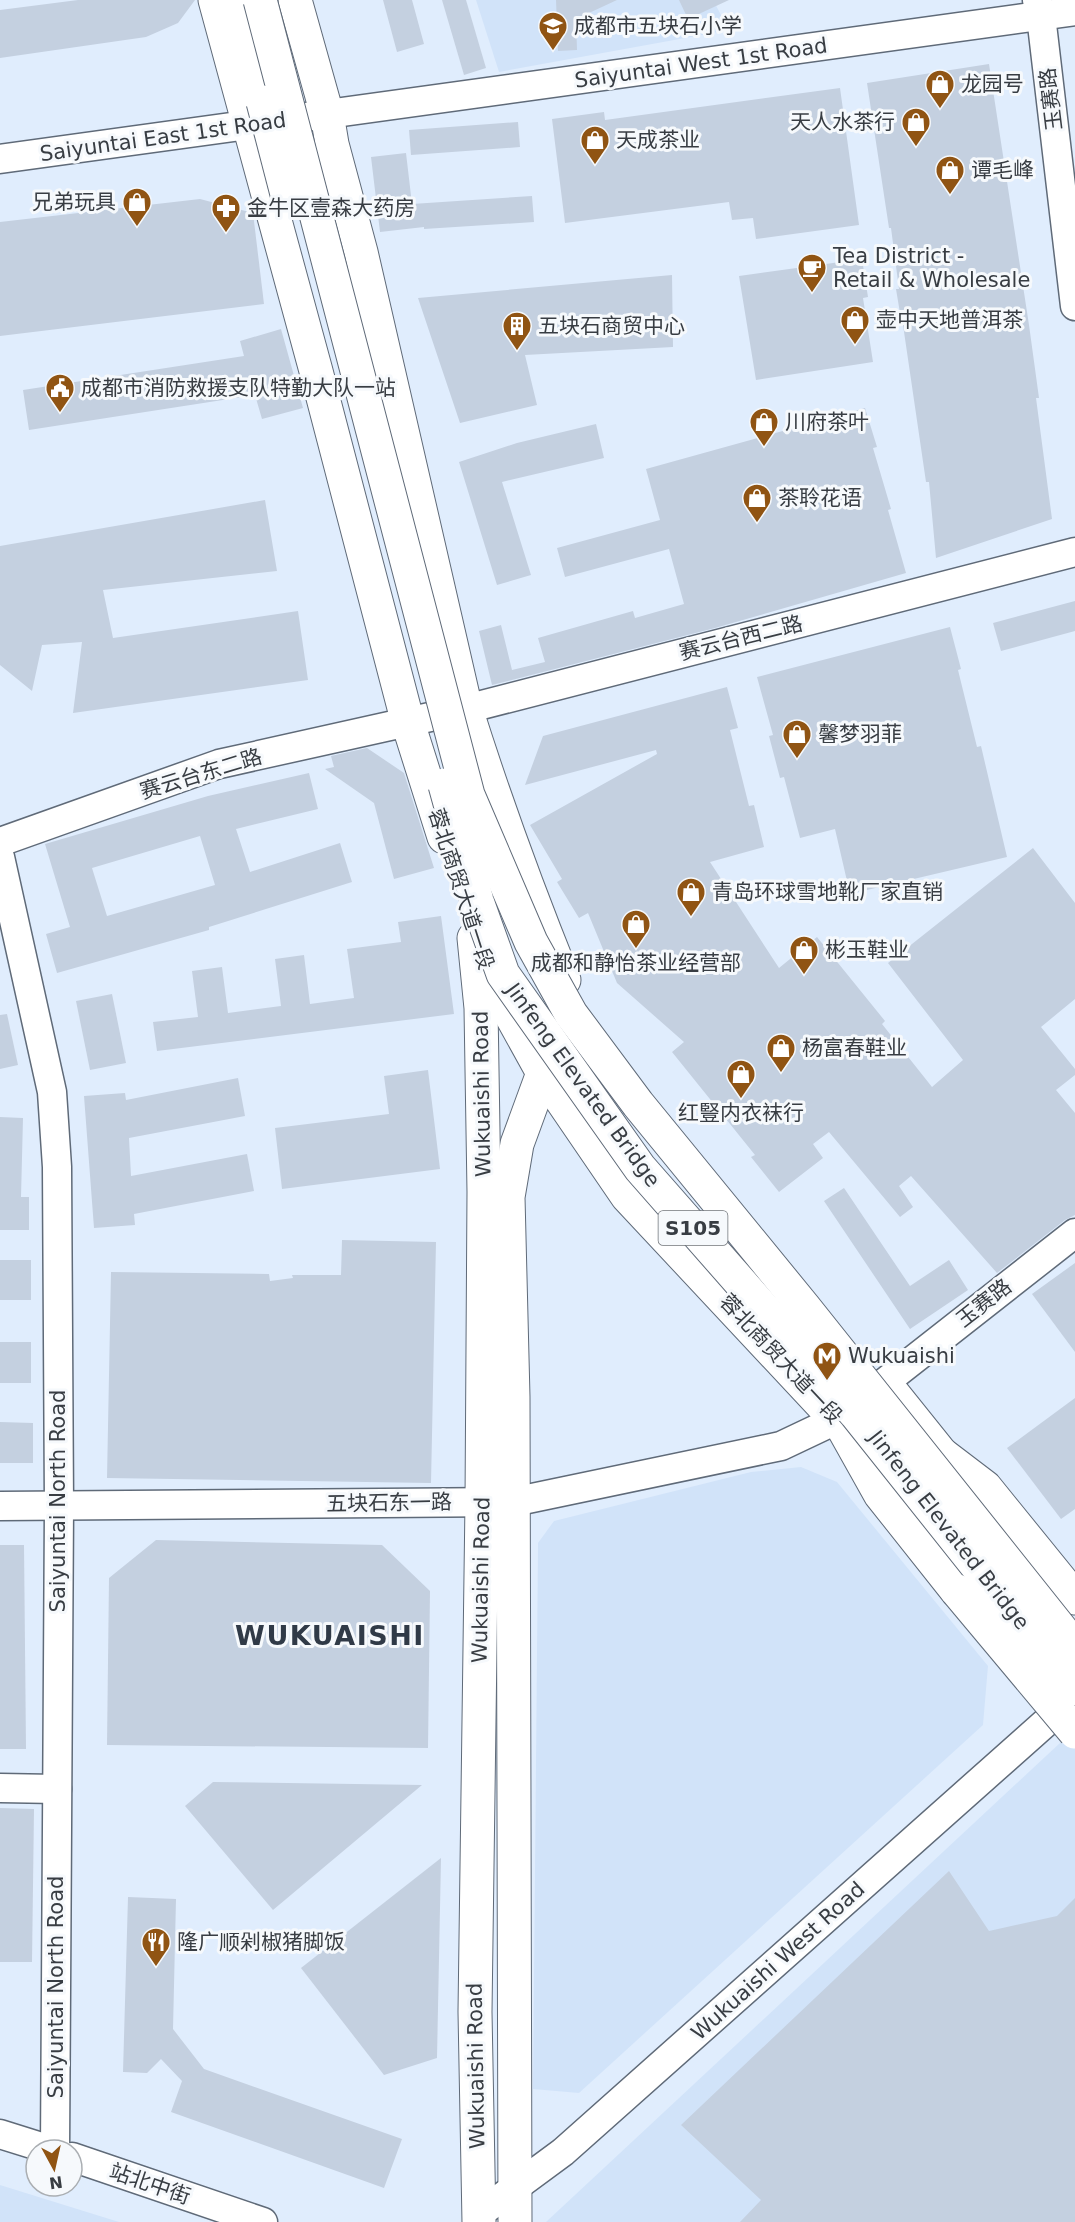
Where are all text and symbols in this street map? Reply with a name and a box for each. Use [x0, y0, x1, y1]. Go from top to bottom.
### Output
school or university icon: 成都市五块石小学 [537, 10, 569, 52]
place label: 成都市五块石小学 [574, 14, 742, 38]
street label: Saiyuntai West 1st Road [573, 33, 829, 93]
street label: 玉赛路 [1035, 66, 1067, 132]
shop icon: 龙园号 [924, 68, 956, 110]
place label: 龙园号 [961, 72, 1024, 96]
shop icon: 天人水茶行 [900, 106, 932, 148]
street label: Saiyuntai East 1st Road [38, 108, 288, 166]
place label: 天人水茶行 [790, 110, 895, 134]
shop icon: 天成茶业 [579, 124, 611, 166]
place label: 天成茶业 [616, 128, 700, 152]
shop icon: 谭毛峰 [934, 154, 966, 196]
place label: 谭毛峰 [971, 158, 1034, 182]
shop icon: 兄弟玩具 [121, 186, 153, 228]
place label: 兄弟玩具 [32, 190, 116, 214]
pharmacy icon: 金牛区壹森大药房 [210, 192, 242, 234]
place label: 金牛区壹森大药房 [247, 196, 415, 220]
place label: Tea District - Retail & Wholesale [832, 244, 1030, 292]
cafe icon: Tea District - Retail & Wholesale [796, 252, 828, 294]
shop icon: 壶中天地普洱茶 [839, 304, 871, 346]
place label: 壶中天地普洱茶 [876, 308, 1023, 332]
building icon: 五块石商贸中心 [501, 310, 533, 352]
place label: 五块石商贸中心 [538, 314, 685, 338]
public building icon: 成都市消防救援支队特勤大队一站 [44, 372, 76, 414]
place label: 成都市消防救援支队特勤大队一站 [81, 376, 396, 400]
shop icon: 川府茶叶 [748, 406, 780, 448]
place label: 川府茶叶 [785, 410, 869, 434]
shop icon: 茶聆花语 [741, 482, 773, 524]
place label: 茶聆花语 [778, 486, 862, 510]
street label: 赛云台西二路 [677, 611, 805, 665]
shop icon: 馨梦羽菲 [781, 718, 813, 760]
place label: 馨梦羽菲 [818, 722, 902, 746]
street label: 赛云台东二路 [137, 744, 265, 804]
street label: 蓉北商贸大道一段 [424, 805, 498, 973]
shop icon: 青岛环球雪地靴厂家直销 [675, 876, 707, 918]
place label: 青岛环球雪地靴厂家直销 [712, 880, 943, 904]
shop icon: 成都和静怡茶业经营部 [620, 908, 652, 950]
shop icon: 彬玉鞋业 [788, 934, 820, 976]
place label: 彬玉鞋业 [825, 938, 909, 962]
place label: 成都和静怡茶业经营部 [531, 951, 741, 975]
street label: Jinfeng Elevated Bridge [500, 977, 665, 1192]
street label: Wukuaishi Road [469, 1011, 495, 1177]
shop icon: 杨富春鞋业 [765, 1032, 797, 1074]
place label: 杨富春鞋业 [802, 1036, 907, 1060]
shop icon: 红豎内衣袜行 [725, 1058, 757, 1100]
place label: 红豎内衣袜行 [678, 1101, 804, 1125]
road number: S105 [658, 1211, 728, 1245]
street label: 玉赛路 [952, 1274, 1016, 1332]
street label: 蓉北商贸大道一段 [715, 1289, 847, 1429]
metro station icon: Wukuaishi [811, 1340, 843, 1382]
place label: Wukuaishi [848, 1344, 955, 1368]
street label: Saiyuntai North Road [46, 1390, 70, 1612]
street label: Jinfeng Elevated Bridge [863, 1424, 1034, 1634]
street label: 五块石东一路 [326, 1490, 452, 1516]
street label: Wukuaishi Road [468, 1497, 494, 1663]
district label: WUKUAISHI [235, 1620, 425, 1651]
street label: Saiyuntai North Road [44, 1876, 68, 2098]
street label: Wukuaishi West Road [687, 1877, 869, 2045]
restaurant icon: 隆广顺剁椒猪脚饭 [140, 1926, 172, 1968]
place label: 隆广顺剁椒猪脚饭 [177, 1930, 345, 1954]
street label: Wukuaishi Road [463, 1983, 489, 2149]
north arrow [24, 2138, 84, 2198]
street label: 站北中街 [106, 2159, 194, 2209]
text: N [48, 2172, 64, 2193]

